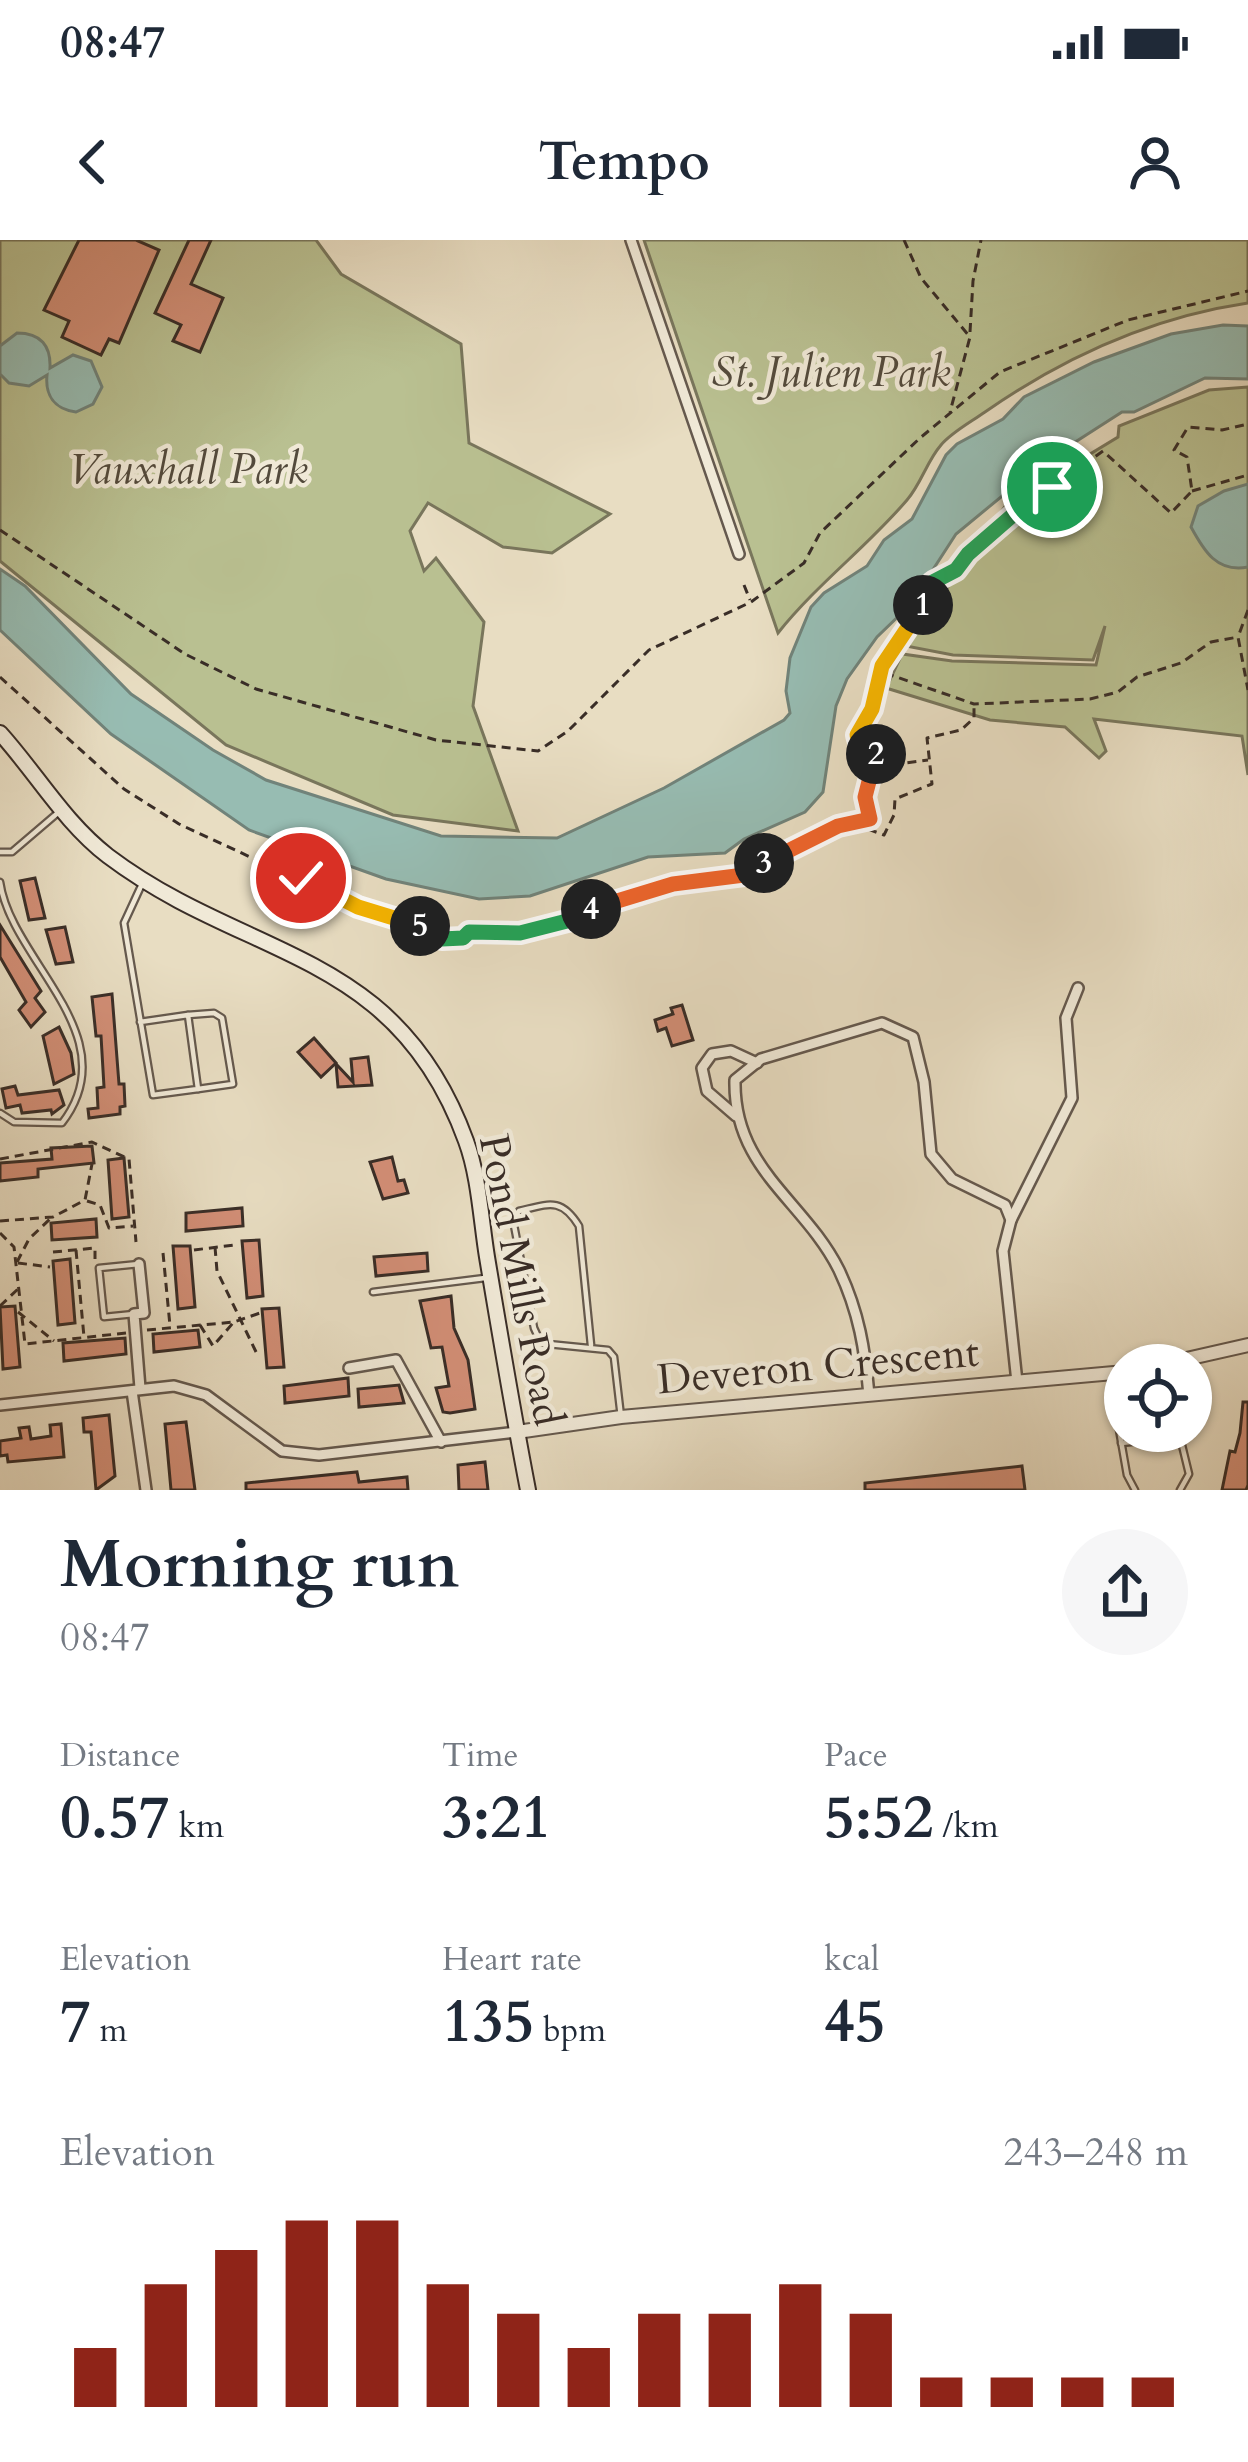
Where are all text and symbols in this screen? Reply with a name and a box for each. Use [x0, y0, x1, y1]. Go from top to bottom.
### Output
text: 08:47 [60, 12, 165, 73]
text: Tempo [538, 126, 710, 199]
icon: back [60, 129, 126, 195]
icon: person [1122, 129, 1188, 195]
park label: St. Julien Park [711, 344, 951, 401]
pin [1001, 436, 1103, 538]
park label: Vauxhall Park [68, 441, 308, 498]
icon: arrive [1019, 454, 1085, 520]
pin: 1 [893, 575, 953, 635]
text: 1 [915, 582, 931, 627]
pin: 2 [846, 724, 906, 784]
text: 2 [868, 731, 884, 776]
pin [250, 827, 352, 929]
pin: 3 [734, 833, 794, 893]
text: 3 [756, 840, 772, 885]
icon: check [268, 845, 334, 911]
pin: 4 [561, 879, 621, 939]
text: 4 [583, 886, 599, 931]
pin: 5 [390, 896, 450, 956]
text: 5 [412, 903, 428, 948]
street label: Pond Mills Road [465, 1130, 577, 1430]
street label: Deveron Crescent [655, 1324, 981, 1408]
map controls [1104, 1344, 1212, 1452]
button: locate [1104, 1344, 1212, 1452]
text: Morning run [60, 1521, 459, 1610]
button: share [1062, 1529, 1188, 1655]
text: 08:47 [60, 1611, 150, 1664]
text: Distance [60, 1733, 181, 1778]
text: Time [442, 1733, 518, 1778]
text: Pace [824, 1733, 888, 1778]
text: 0.57 [60, 1778, 170, 1859]
text: 3:21 [442, 1778, 552, 1859]
text: 5:52 [824, 1778, 934, 1859]
text: km [170, 1804, 224, 1849]
text: /km [934, 1804, 999, 1849]
text: Elevation [60, 1937, 191, 1982]
text: Heart rate [442, 1937, 582, 1982]
text: kcal [824, 1937, 879, 1982]
text: 7 [60, 1982, 91, 2063]
text: 135 [442, 1982, 534, 2063]
text: 45 [824, 1982, 885, 2063]
text: m [91, 2008, 128, 2053]
text: bpm [534, 2008, 606, 2053]
text: Elevation [60, 2126, 215, 2179]
text: 243–248 m [1003, 2126, 1188, 2179]

